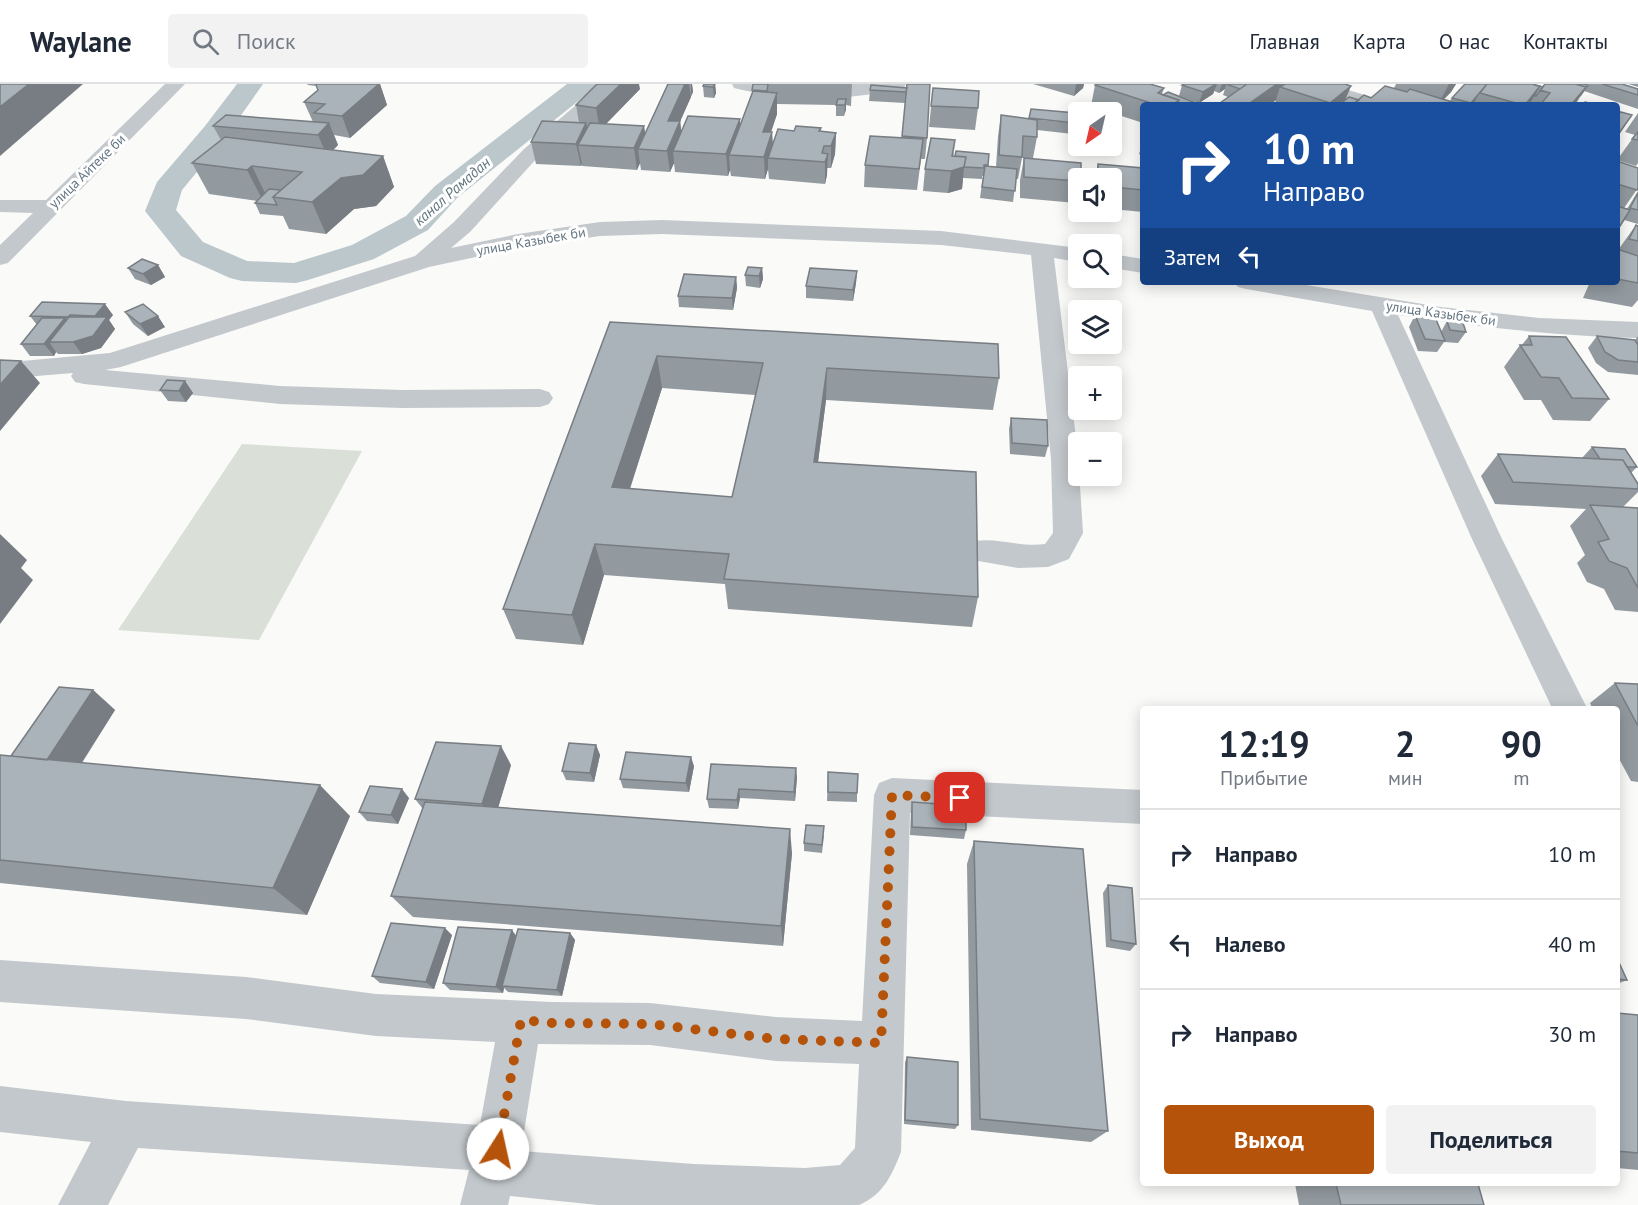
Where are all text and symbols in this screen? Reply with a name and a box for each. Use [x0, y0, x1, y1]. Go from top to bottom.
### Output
search box [168, 14, 588, 68]
text: Waylane [30, 23, 132, 60]
icon: search [189, 25, 222, 58]
text: Поиск [237, 27, 295, 55]
text: Главная [1249, 28, 1320, 55]
text: Карта [1353, 28, 1406, 55]
text: О нас [1439, 28, 1490, 55]
text: Контакты [1523, 28, 1608, 55]
north arrow [1068, 102, 1122, 156]
map controls [1068, 102, 1122, 486]
text: 10 m [1263, 121, 1355, 176]
icon: right [1164, 126, 1242, 204]
street label: улица Айтеке би [45, 130, 129, 212]
water label: канал Рамадан [410, 153, 494, 229]
button: sound [1068, 168, 1122, 222]
text: Направо [1263, 174, 1365, 208]
street label: улица Казыбек би [475, 223, 587, 259]
button: search [1068, 234, 1122, 288]
icon: left [1233, 240, 1266, 273]
text: Затем [1164, 243, 1221, 271]
street label: улица Казыбек би [1385, 296, 1497, 330]
button: layers [1068, 300, 1122, 354]
button: + [1068, 366, 1122, 420]
button: − [1068, 432, 1122, 486]
text: 12:19 [1218, 720, 1310, 767]
text: 2 [1395, 720, 1415, 767]
text: 90 [1501, 720, 1542, 767]
text: Прибытие [1220, 765, 1308, 791]
text: мин [1388, 765, 1423, 791]
text: m [1513, 765, 1529, 791]
pin [934, 772, 985, 823]
icon: arrive [943, 781, 976, 814]
icon: right [1164, 838, 1197, 871]
text: Направо [1215, 840, 1298, 868]
text: 10 m [1548, 840, 1596, 868]
icon: left [1164, 928, 1197, 961]
text: Налево [1215, 930, 1286, 958]
text: 40 m [1548, 930, 1596, 958]
icon: right [1164, 1018, 1197, 1051]
text: Направо [1215, 1020, 1298, 1048]
text: 30 m [1548, 1020, 1596, 1048]
button: Выход [1164, 1105, 1374, 1174]
button: Поделиться [1386, 1105, 1596, 1174]
position arrow [466, 1117, 530, 1181]

